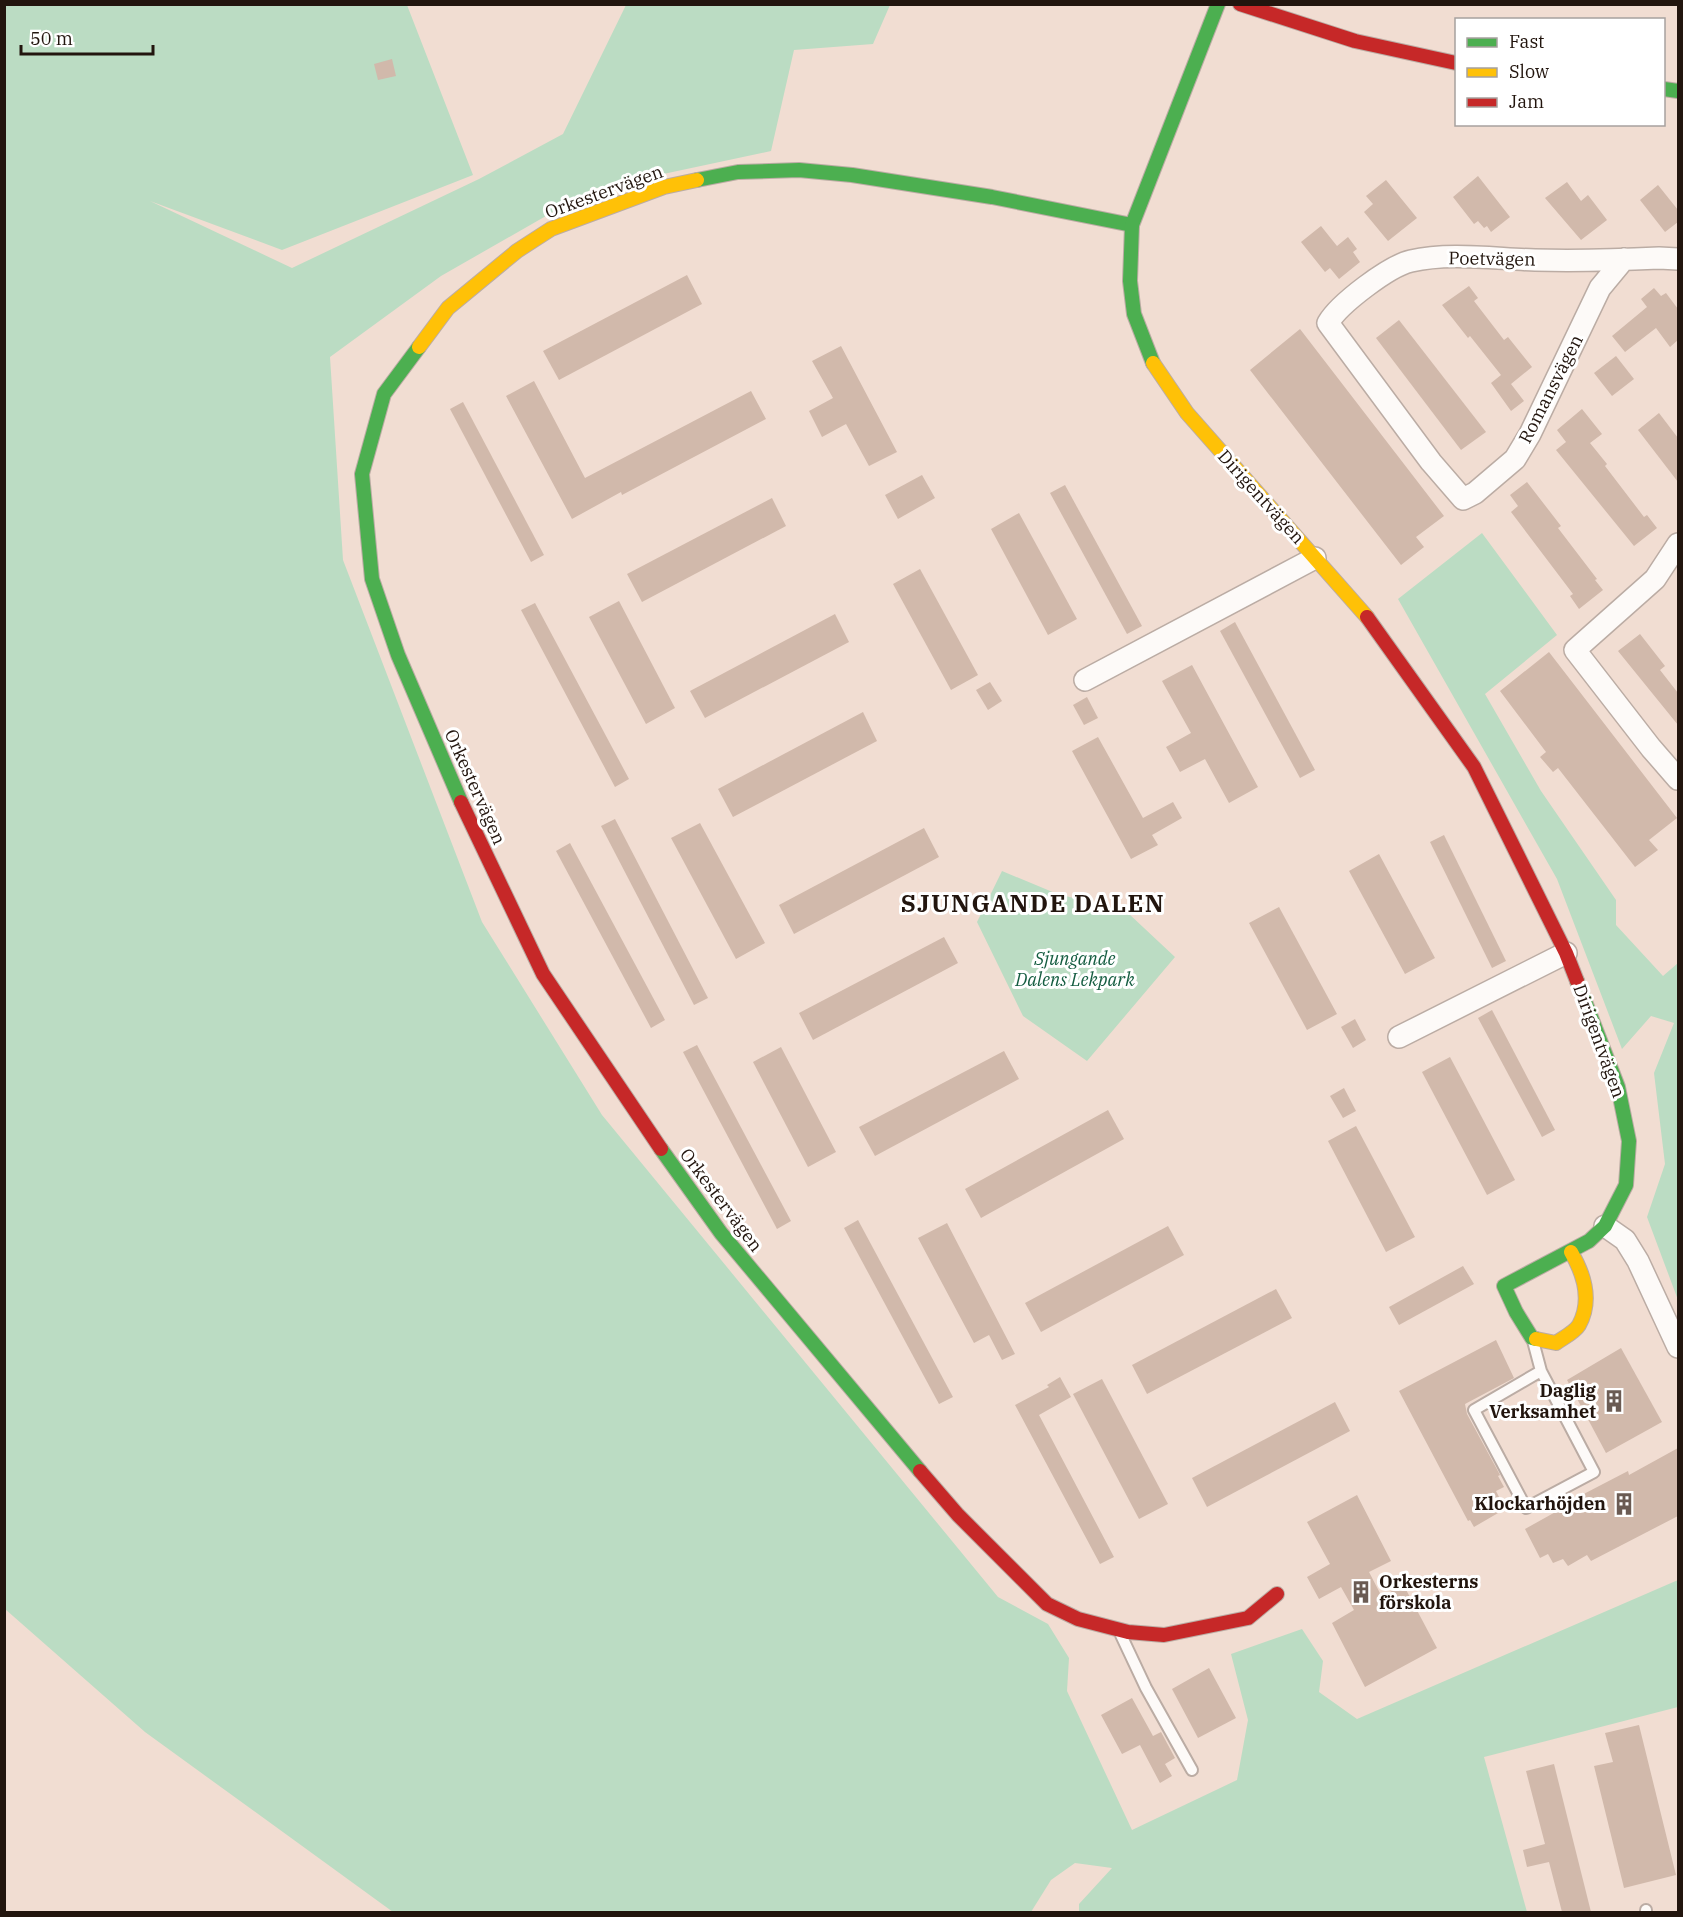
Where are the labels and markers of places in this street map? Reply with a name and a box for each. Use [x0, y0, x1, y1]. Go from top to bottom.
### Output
place label: Daglig Verksamhet [1489, 1379, 1597, 1423]
building icon: Daglig Verksamhet [1601, 1388, 1627, 1414]
building icon: Klockarhöjden [1611, 1491, 1637, 1517]
place label: Klockarhöjden [1474, 1492, 1606, 1515]
place label: Orkesterns förskola [1379, 1570, 1479, 1614]
building icon: Orkesterns förskola [1348, 1579, 1374, 1605]

